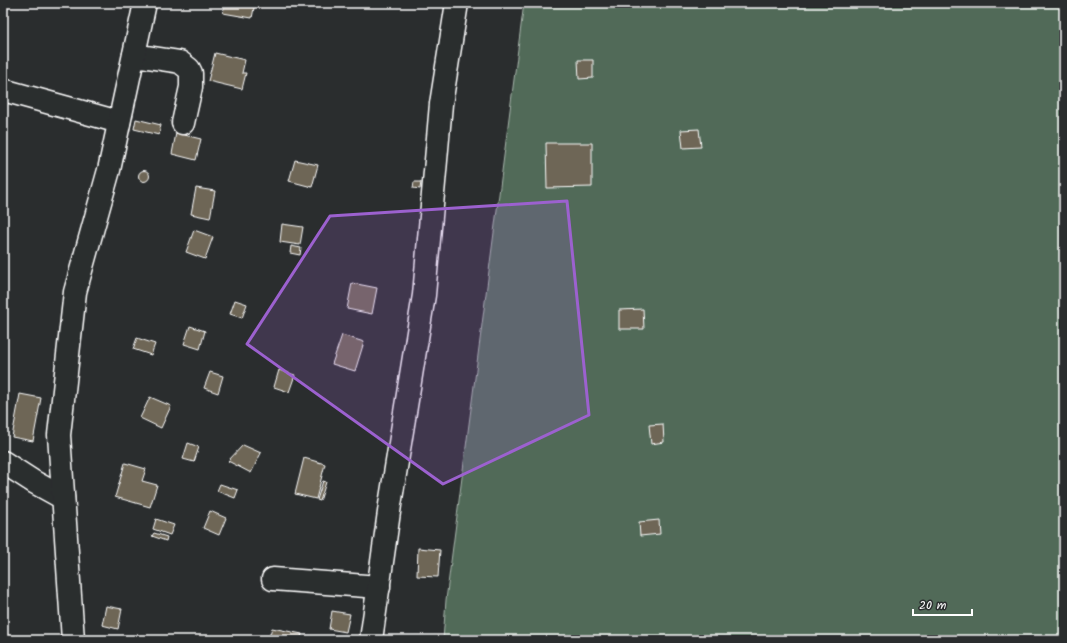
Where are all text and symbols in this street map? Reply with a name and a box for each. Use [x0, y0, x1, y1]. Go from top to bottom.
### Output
scale bar [913, 591, 972, 617]
text: 20 m [919, 596, 947, 615]

